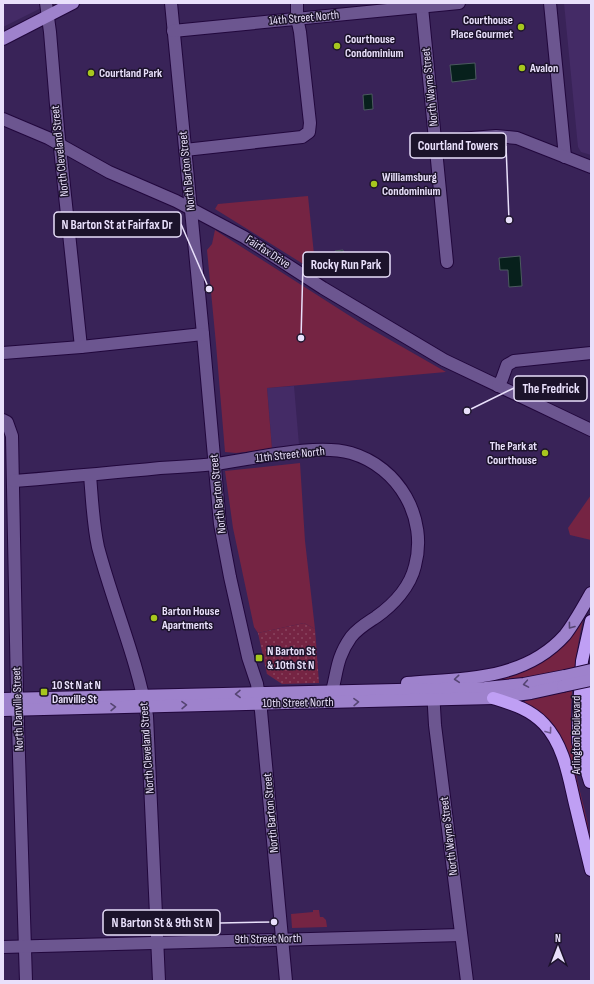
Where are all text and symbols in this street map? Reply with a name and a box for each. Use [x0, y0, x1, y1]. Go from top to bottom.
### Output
street label: 14th Street North [268, 7, 340, 29]
place label: Courthouse Place Gourmet [451, 13, 513, 42]
marker: Courthouse Place Gourmet [516, 22, 526, 32]
place label: Courthouse Condominium [345, 32, 404, 61]
marker: Courthouse Condominium [332, 41, 342, 51]
street label: North Wayne Street [418, 46, 442, 127]
place label: Avalon [529, 61, 558, 76]
marker: Avalon [517, 63, 527, 73]
place label: Courtland Park [99, 66, 162, 81]
marker: Courtland Park [86, 68, 96, 78]
street label: North Cleveland Street [48, 104, 72, 197]
street label: North Barton Street [175, 130, 199, 212]
callout: Courtland Towers [410, 133, 506, 158]
text: Courtland Towers [418, 138, 498, 154]
place label: Williamsburg Condominium [382, 170, 441, 199]
marker: Williamsburg Condominium [369, 179, 379, 189]
callout: N Barton St at Fairfax Dr [54, 212, 181, 237]
text: N Barton St at Fairfax Dr [62, 217, 172, 233]
street label: Fairfax Drive [243, 232, 293, 272]
callout: Rocky Run Park [303, 252, 390, 277]
text: Rocky Run Park [311, 257, 382, 273]
callout: The Fredrick [514, 376, 587, 401]
text: The Fredrick [523, 381, 580, 397]
place label: The Park at Courthouse [487, 439, 537, 468]
street label: 11th Street North [255, 444, 325, 466]
marker: The Park at Courthouse [540, 448, 550, 458]
street label: North Barton Street [206, 453, 230, 535]
place label: Barton House Apartments [161, 604, 220, 633]
marker: Barton House Apartments [149, 613, 159, 623]
one-way arrow [569, 622, 576, 629]
place label: N Barton St & 10th St N [267, 644, 316, 673]
marker: N Barton St & 10th St N [254, 653, 264, 663]
street label: North Danville Street [9, 666, 27, 751]
one-way arrow [454, 674, 460, 683]
place label: 10 St N at N Danville St [52, 678, 101, 707]
one-way arrow [523, 679, 530, 688]
marker: 10 St N at N Danville St [39, 687, 49, 697]
one-way arrow [235, 689, 241, 698]
street label: 10th Street North [262, 695, 334, 711]
street label: Arlington Boulevard [569, 696, 584, 775]
one-way arrow [353, 698, 359, 706]
street label: North Cleveland Street [136, 701, 158, 794]
one-way arrow [181, 701, 187, 710]
one-way arrow [110, 703, 116, 711]
one-way arrow [545, 727, 552, 734]
street label: North Barton Street [260, 772, 282, 853]
street label: North Wayne Street [437, 795, 461, 876]
callout: N Barton St & 9th St N [103, 910, 220, 935]
text: N Barton St & 9th St N [111, 915, 213, 931]
north arrow [538, 928, 578, 968]
street label: 9th Street North [234, 931, 302, 947]
text: N [555, 932, 561, 945]

